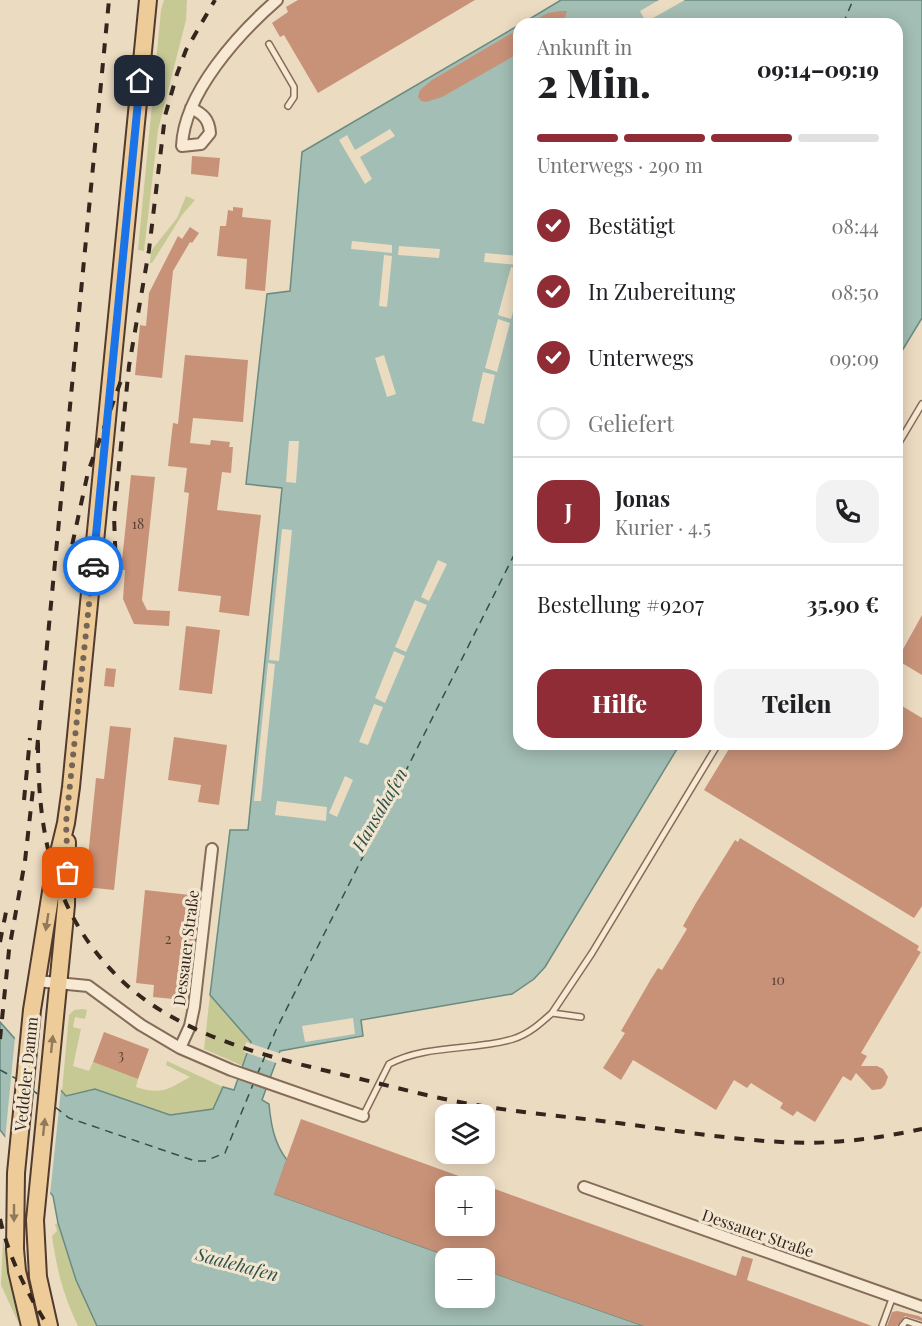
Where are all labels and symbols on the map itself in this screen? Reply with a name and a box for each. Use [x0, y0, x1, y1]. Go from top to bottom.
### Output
pin [114, 55, 165, 106]
house number: 18 [132, 514, 144, 533]
courier [63, 536, 123, 596]
water label: Hansahafen [345, 764, 413, 856]
pin [42, 847, 93, 898]
street label: Dessauer Straße [168, 889, 203, 1007]
one-way arrow [42, 912, 51, 931]
house number: 2 [165, 929, 172, 948]
house number: 10 [771, 970, 785, 989]
street label: Veddeler Damm [9, 1016, 42, 1133]
one-way arrow [47, 1034, 57, 1053]
house number: 3 [118, 1045, 124, 1064]
one-way arrow [39, 1118, 48, 1137]
one-way arrow [9, 1203, 19, 1222]
street label: Dessauer Straße [699, 1204, 817, 1261]
water label: Saalehafen [192, 1241, 281, 1287]

